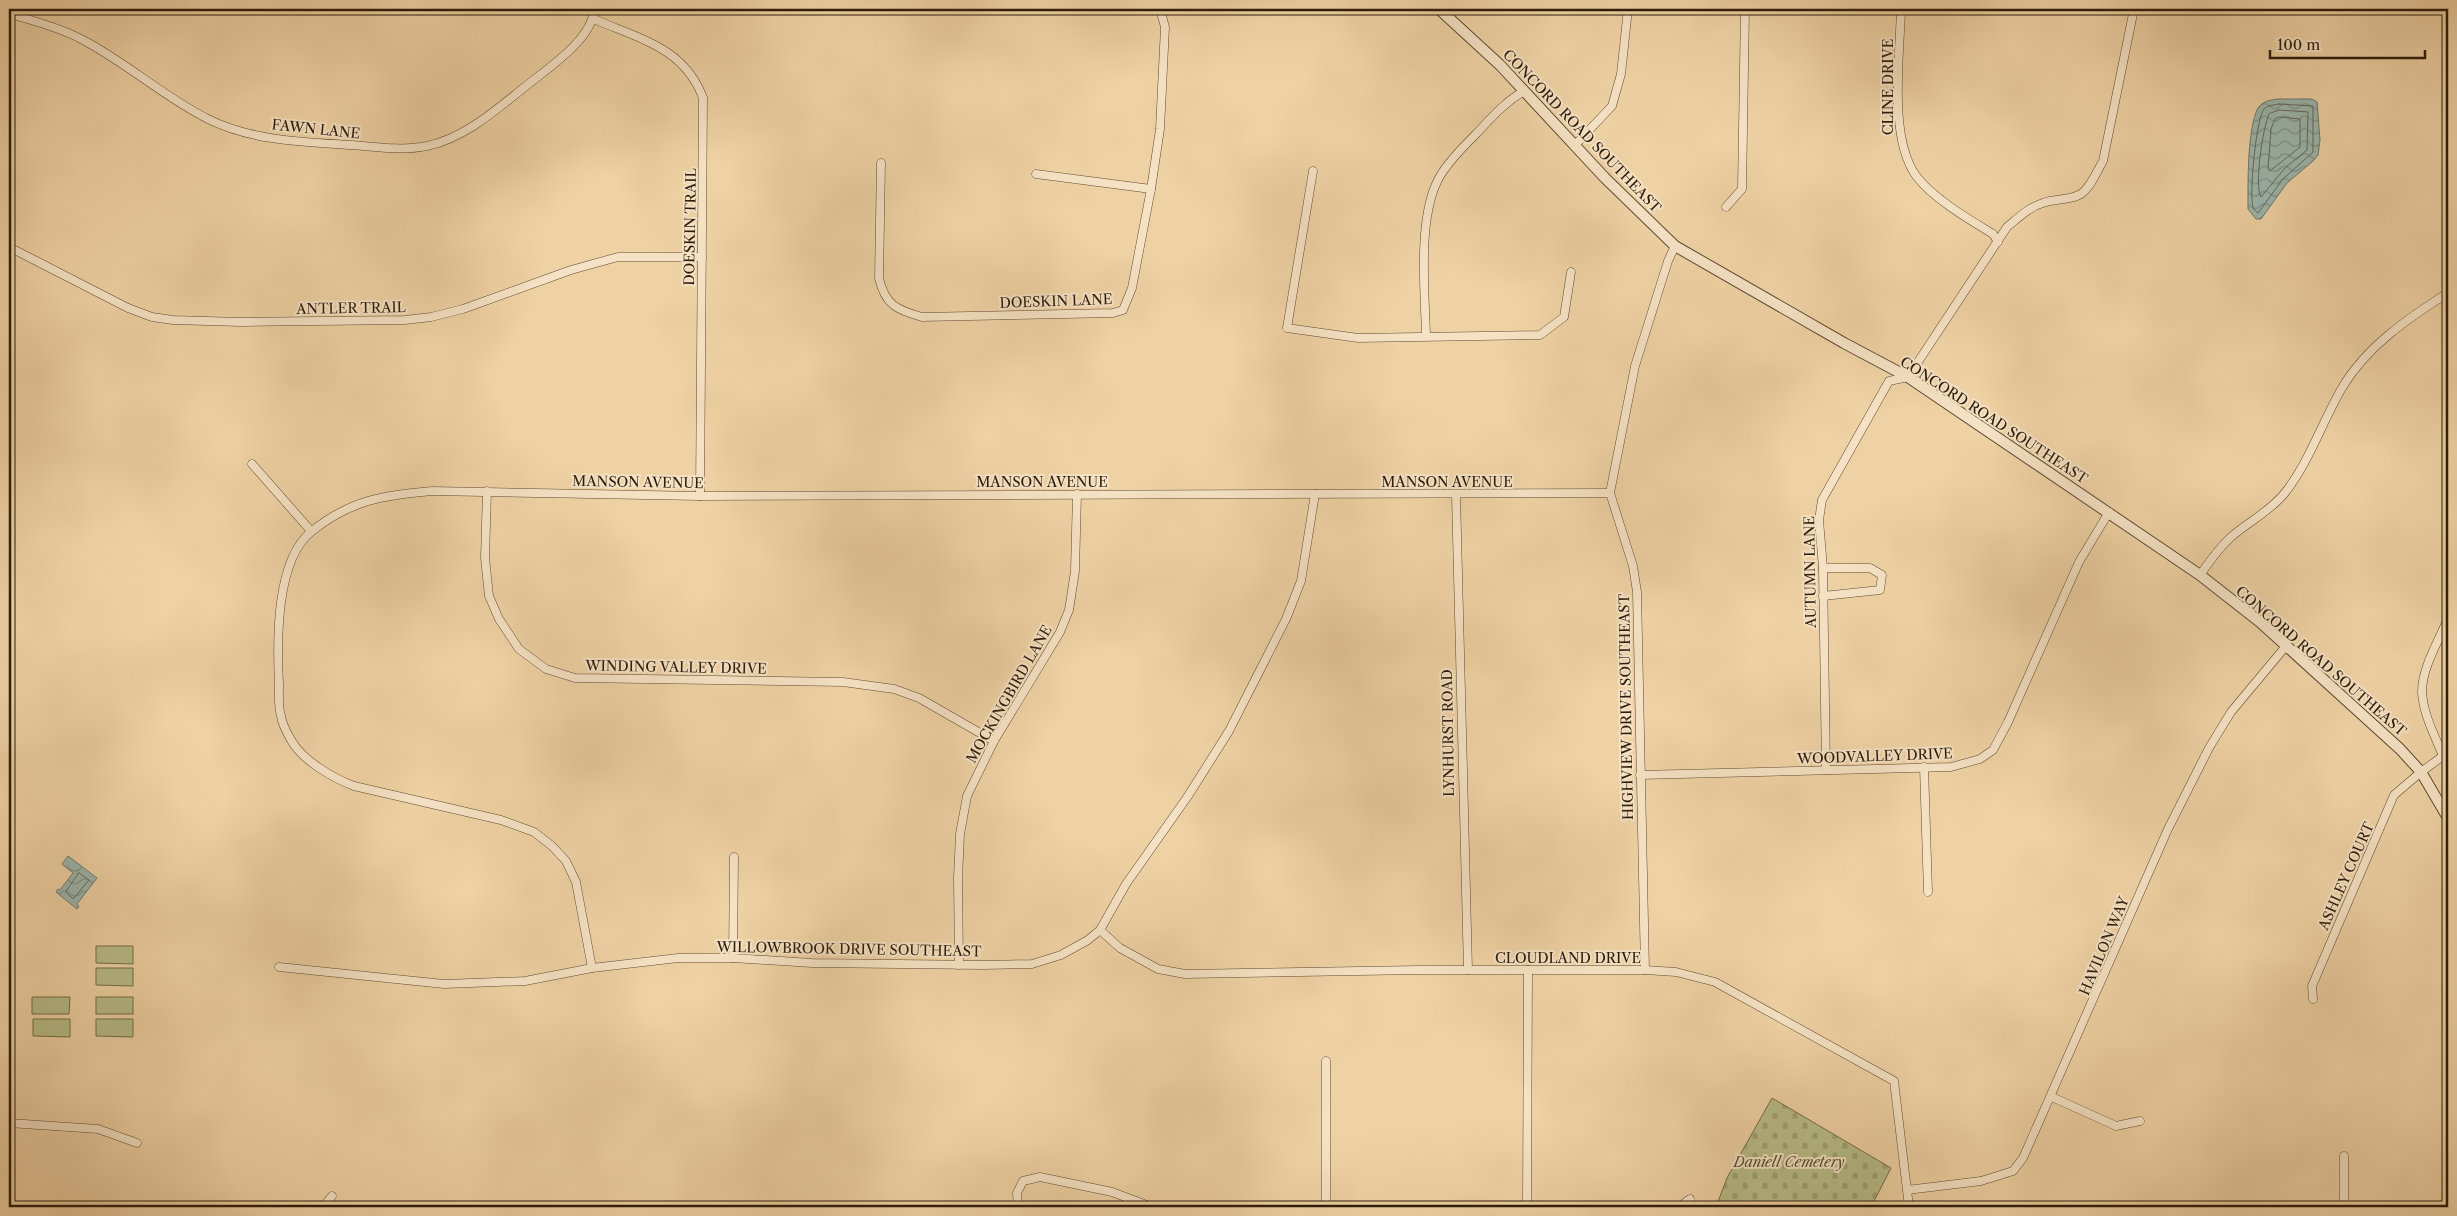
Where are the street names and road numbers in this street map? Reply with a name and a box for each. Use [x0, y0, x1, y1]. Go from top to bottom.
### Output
street label: CLINE DRIVE [1879, 39, 1897, 135]
street label: CONCORD ROAD SOUTHEAST [1499, 46, 1665, 217]
street label: FAWN LANE [271, 115, 361, 143]
street label: DOESKIN TRAIL [680, 168, 700, 286]
street label: DOESKIN LANE [999, 290, 1113, 312]
street label: ANTLER TRAIL [295, 298, 406, 318]
street label: CONCORD ROAD SOUTHEAST [1897, 352, 2092, 488]
street label: MANSON AVENUE [572, 472, 704, 492]
street label: MANSON AVENUE [976, 473, 1108, 491]
street label: MANSON AVENUE [1381, 473, 1513, 491]
street label: AUTUMN LANE [1800, 516, 1820, 629]
street label: CONCORD ROAD SOUTHEAST [2232, 582, 2410, 740]
street label: HIGHVIEW DRIVE SOUTHEAST [1615, 593, 1637, 820]
street label: MOCKINGBIRD LANE [962, 622, 1056, 766]
street label: WINDING VALLEY DRIVE [584, 656, 767, 678]
street label: LYNHURST ROAD [1438, 669, 1458, 797]
street label: WOODVALLEY DRIVE [1796, 744, 1953, 768]
street label: ASHLEY COURT [2314, 819, 2378, 934]
street label: HAVILON WAY [2075, 893, 2133, 998]
street label: WILLOWBROOK DRIVE SOUTHEAST [715, 938, 982, 960]
street label: CLOUDLAND DRIVE [1495, 949, 1641, 967]

